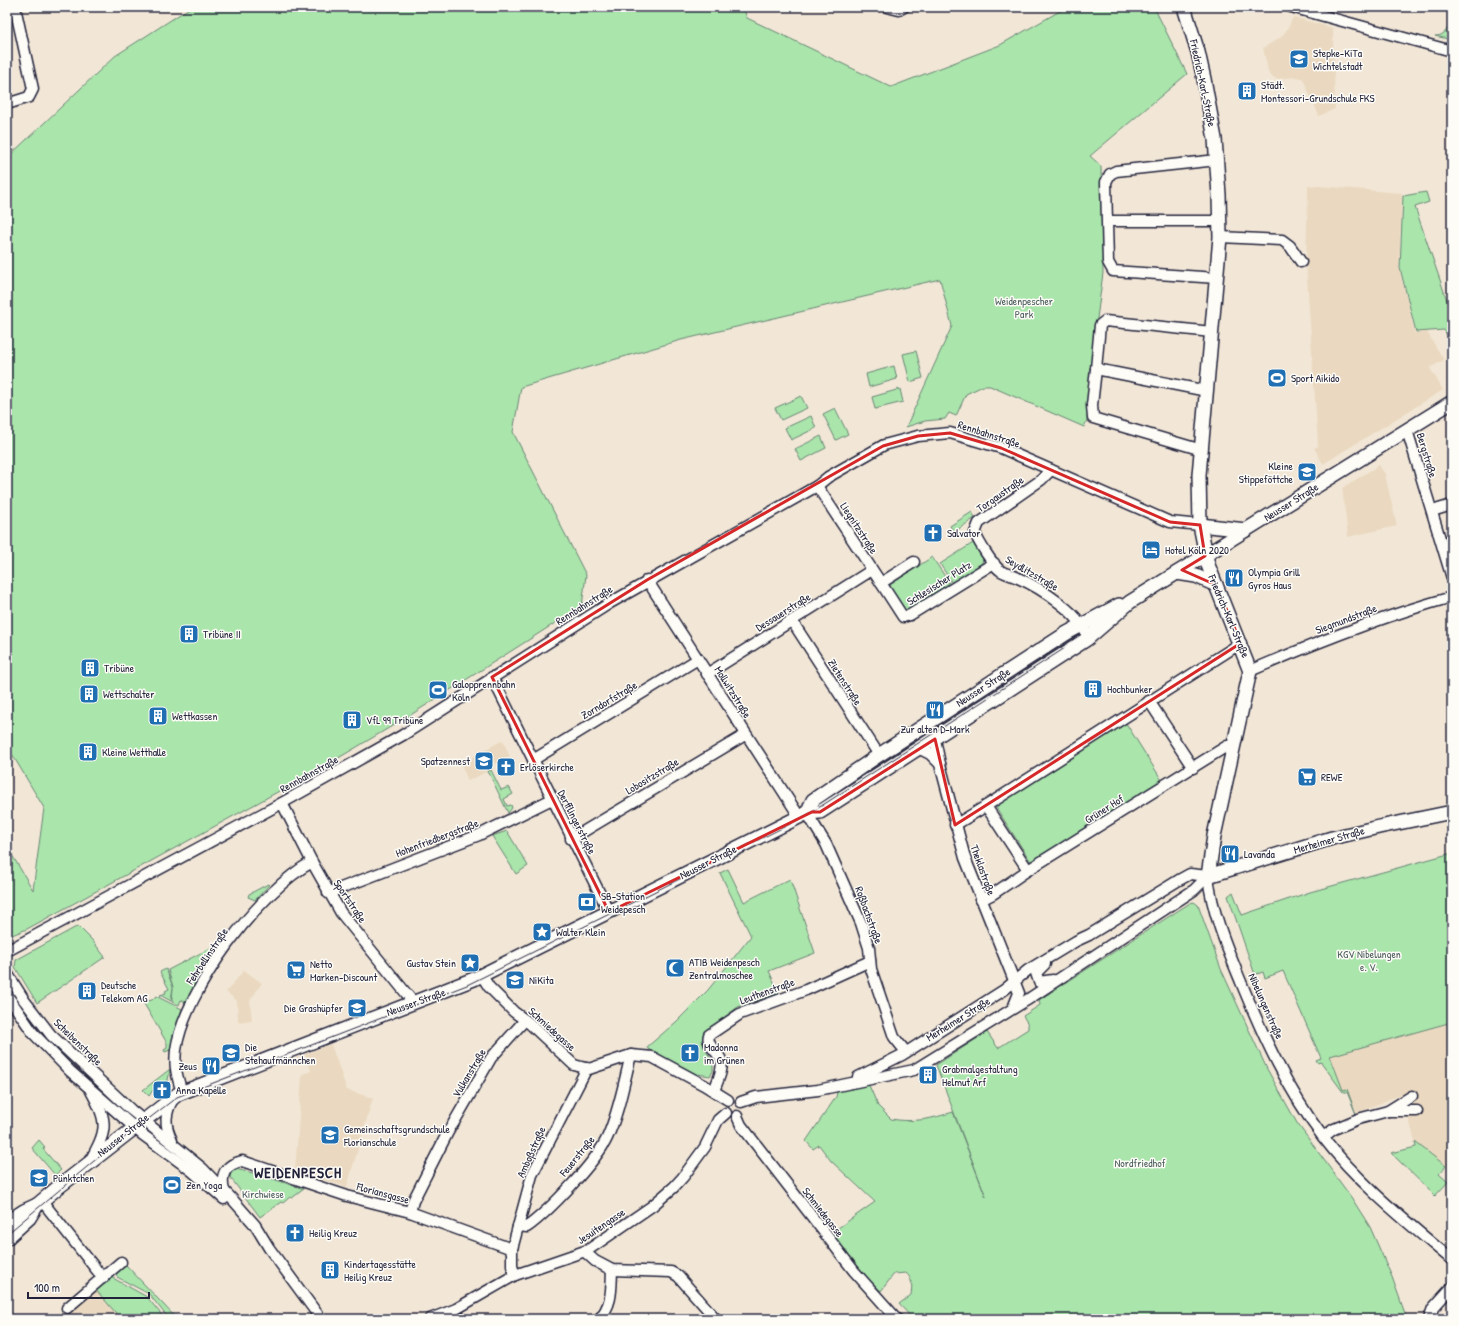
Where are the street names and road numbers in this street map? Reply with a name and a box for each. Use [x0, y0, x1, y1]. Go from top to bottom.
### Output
street label: Friedrich-Karl-Straße [1187, 37, 1219, 128]
street label: Rennbahnstraße [956, 417, 1022, 451]
street label: Bergstraße [1414, 431, 1441, 480]
street label: Torgaustraße [974, 472, 1027, 515]
street label: Neusser Straße [1261, 479, 1321, 524]
street label: Liegnitzstraße [837, 500, 881, 557]
street label: Seydlitzstraße [1003, 552, 1062, 594]
street label: Schlesischer Platz [904, 558, 974, 608]
street label: Friedrich-Karl-Straße [1205, 571, 1253, 660]
street label: Rennbahnstraße [553, 582, 616, 628]
street label: Dessauerstraße [753, 589, 814, 634]
street label: Siegmundstraße [1313, 601, 1379, 637]
street label: Zietenstraße [825, 656, 865, 708]
street label: Mollwitzstraße [712, 663, 755, 721]
street label: Neusser Straße [953, 664, 1013, 710]
street label: Zorndorfstraße [578, 677, 640, 722]
street label: Rennbahnstraße [277, 752, 341, 796]
street label: Lobositzstraße [623, 754, 682, 797]
street label: Derfflingerstraße [555, 788, 599, 857]
street label: Grüner Hof [1082, 791, 1126, 826]
street label: Hohenfriedbergstraße [394, 816, 481, 860]
street label: Merheimer Straße [1292, 823, 1367, 857]
street label: Neusser Straße [677, 841, 739, 882]
street label: Theklastraße [967, 843, 999, 898]
street label: Sportstraße [331, 877, 370, 926]
street label: Roßbachstraße [852, 885, 886, 946]
street label: Fehrbellinstraße [182, 925, 231, 988]
street label: Nibelungenstraße [1245, 971, 1287, 1042]
street label: Leuthenstraße [738, 974, 797, 1007]
street label: Neusser Straße [385, 985, 448, 1019]
street label: Merheimer Straße [923, 993, 993, 1044]
street label: Schmiedegasse [525, 1004, 579, 1054]
street label: Scheibenstraße [51, 1016, 105, 1069]
street label: Vulkanstraße [449, 1046, 489, 1100]
street label: Neusser Straße [94, 1110, 152, 1160]
street label: Amboßstraße [514, 1124, 549, 1180]
street label: Feuerstraße [556, 1132, 598, 1180]
street label: Floriansgasse [354, 1179, 411, 1207]
street label: Schmiedegasse [799, 1184, 847, 1240]
street label: Jesuitengasse [574, 1205, 628, 1247]

